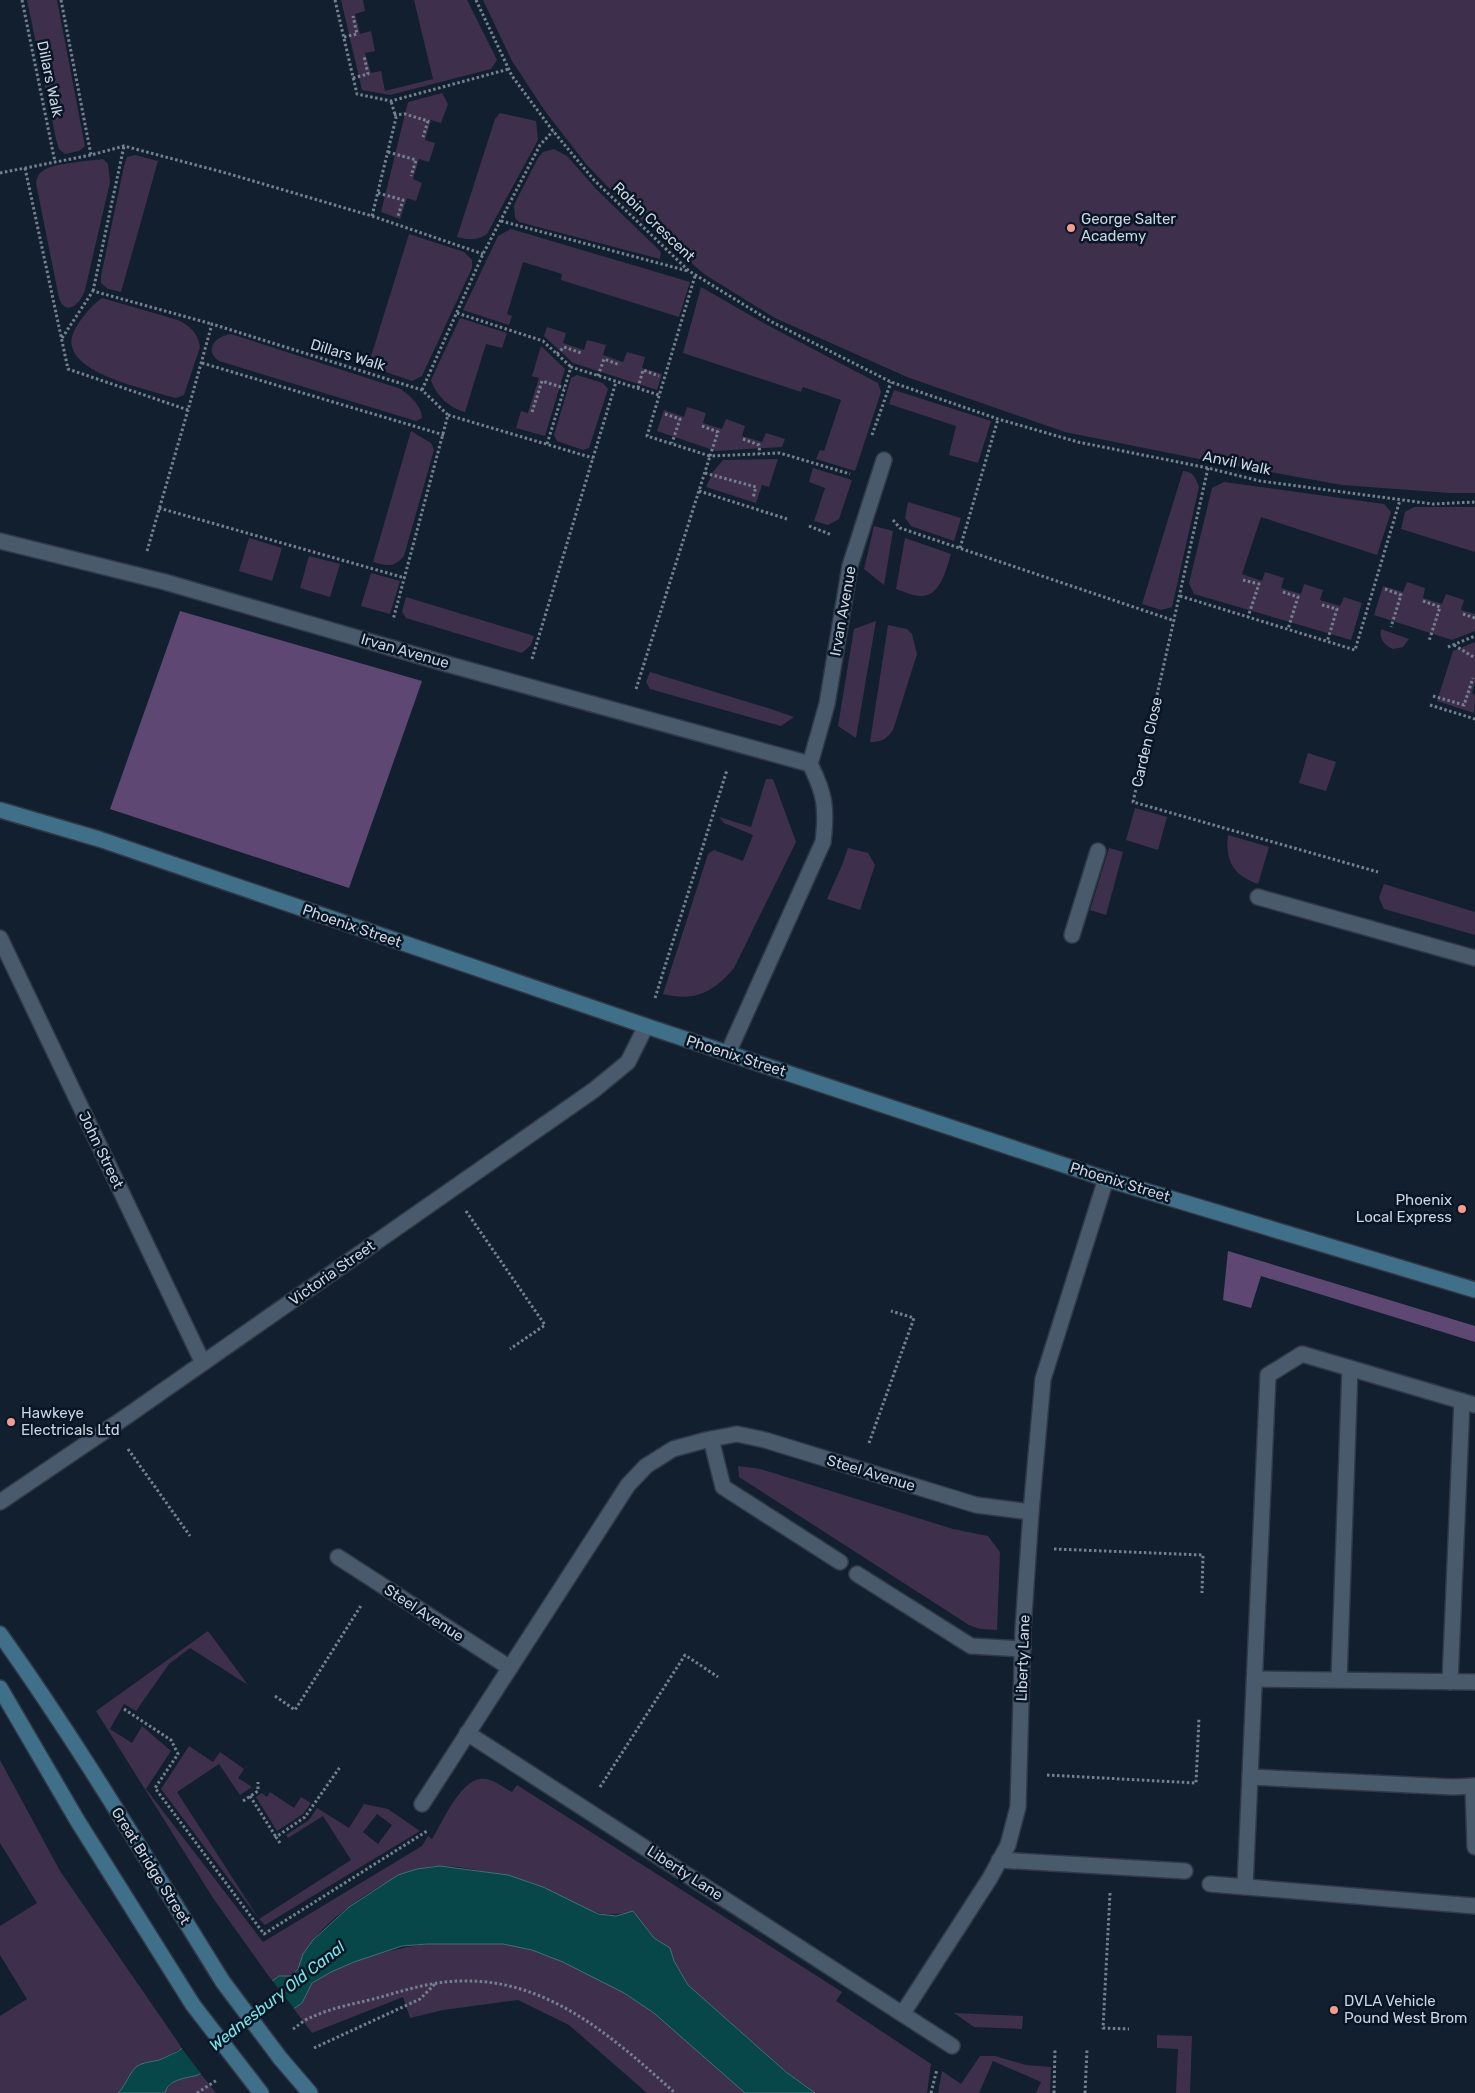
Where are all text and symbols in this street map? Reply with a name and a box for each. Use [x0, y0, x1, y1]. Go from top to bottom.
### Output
street label: Dillars Walk [33, 39, 67, 119]
street label: Robin Crescent [609, 178, 699, 266]
place label: George Salter Academy [1081, 210, 1176, 245]
marker: George Salter Academy [1065, 222, 1077, 234]
street label: Dillars Walk [308, 335, 388, 375]
street label: Anvil Walk [1201, 447, 1273, 479]
street label: Irvan Avenue [826, 565, 860, 657]
street label: Irvan Avenue [359, 630, 451, 672]
street label: Carden Close [1128, 695, 1166, 789]
street label: Phoenix Street [300, 901, 404, 951]
street label: Phoenix Street [684, 1031, 788, 1081]
street label: John Street [75, 1109, 127, 1192]
street label: Phoenix Street [1068, 1158, 1172, 1206]
place label: Phoenix Local Express [1356, 1191, 1452, 1226]
marker: Phoenix Local Express [1456, 1203, 1468, 1215]
street label: Victoria Street [286, 1237, 379, 1309]
place label: Hawkeye Electricals Ltd [21, 1404, 120, 1439]
marker: Hawkeye Electricals Ltd [5, 1416, 17, 1428]
street label: Steel Avenue [825, 1451, 917, 1495]
street label: Steel Avenue [381, 1581, 467, 1645]
street label: Liberty Lane [1012, 1614, 1034, 1702]
street label: Great Bridge Street [108, 1804, 194, 1928]
street label: Liberty Lane [644, 1842, 726, 1904]
water label: Wednesbury Old Canal [206, 1937, 349, 2055]
place label: DVLA Vehicle Pound West Brom [1344, 1992, 1467, 2027]
marker: DVLA Vehicle Pound West Brom [1328, 2004, 1340, 2016]

